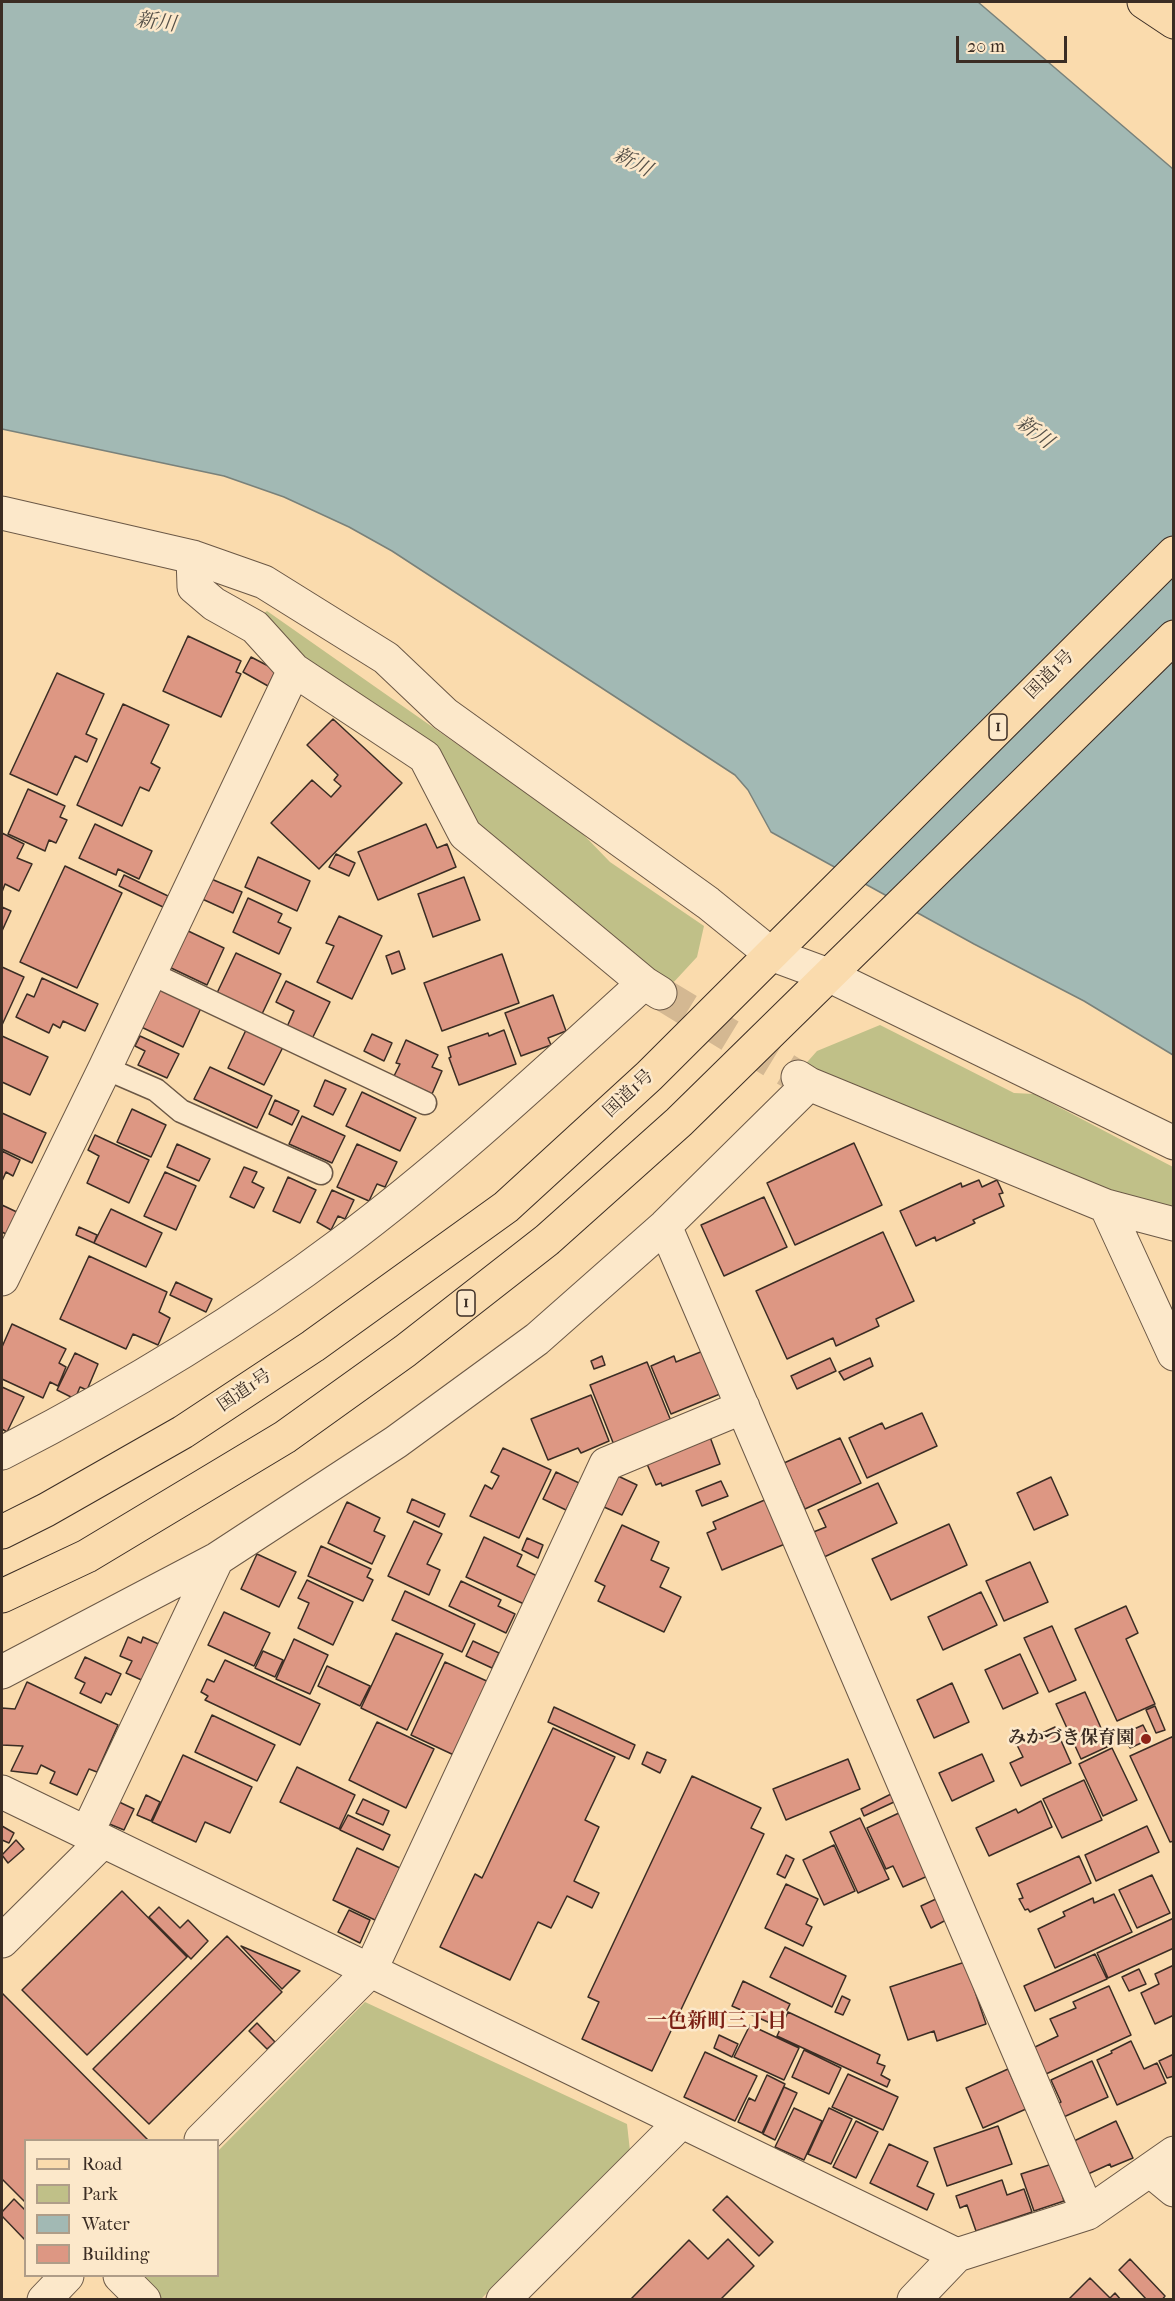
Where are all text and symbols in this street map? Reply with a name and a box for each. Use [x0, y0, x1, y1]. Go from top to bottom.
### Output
water label: 新川 [135, 9, 177, 37]
scale bar [959, 24, 1070, 62]
text: 20 m [967, 36, 1005, 57]
water label: 新川 [609, 143, 655, 183]
water label: 新川 [1011, 411, 1057, 455]
street label: 国道1号 [1021, 646, 1079, 704]
road number: 1 [989, 714, 1007, 740]
street label: 国道1号 [600, 1065, 658, 1123]
road number: 1 [457, 1290, 475, 1316]
street label: 国道1号 [214, 1365, 276, 1417]
place label: みかづき保育園 [1008, 1728, 1134, 1750]
marker: みかづき保育園 [1139, 1732, 1153, 1746]
district label: 一色新町三丁目 [647, 2010, 787, 2034]
legend [24, 2139, 219, 2277]
text: Road [82, 2154, 122, 2175]
text: Park [82, 2184, 118, 2205]
text: Water [82, 2214, 130, 2235]
text: Building [82, 2244, 149, 2265]

